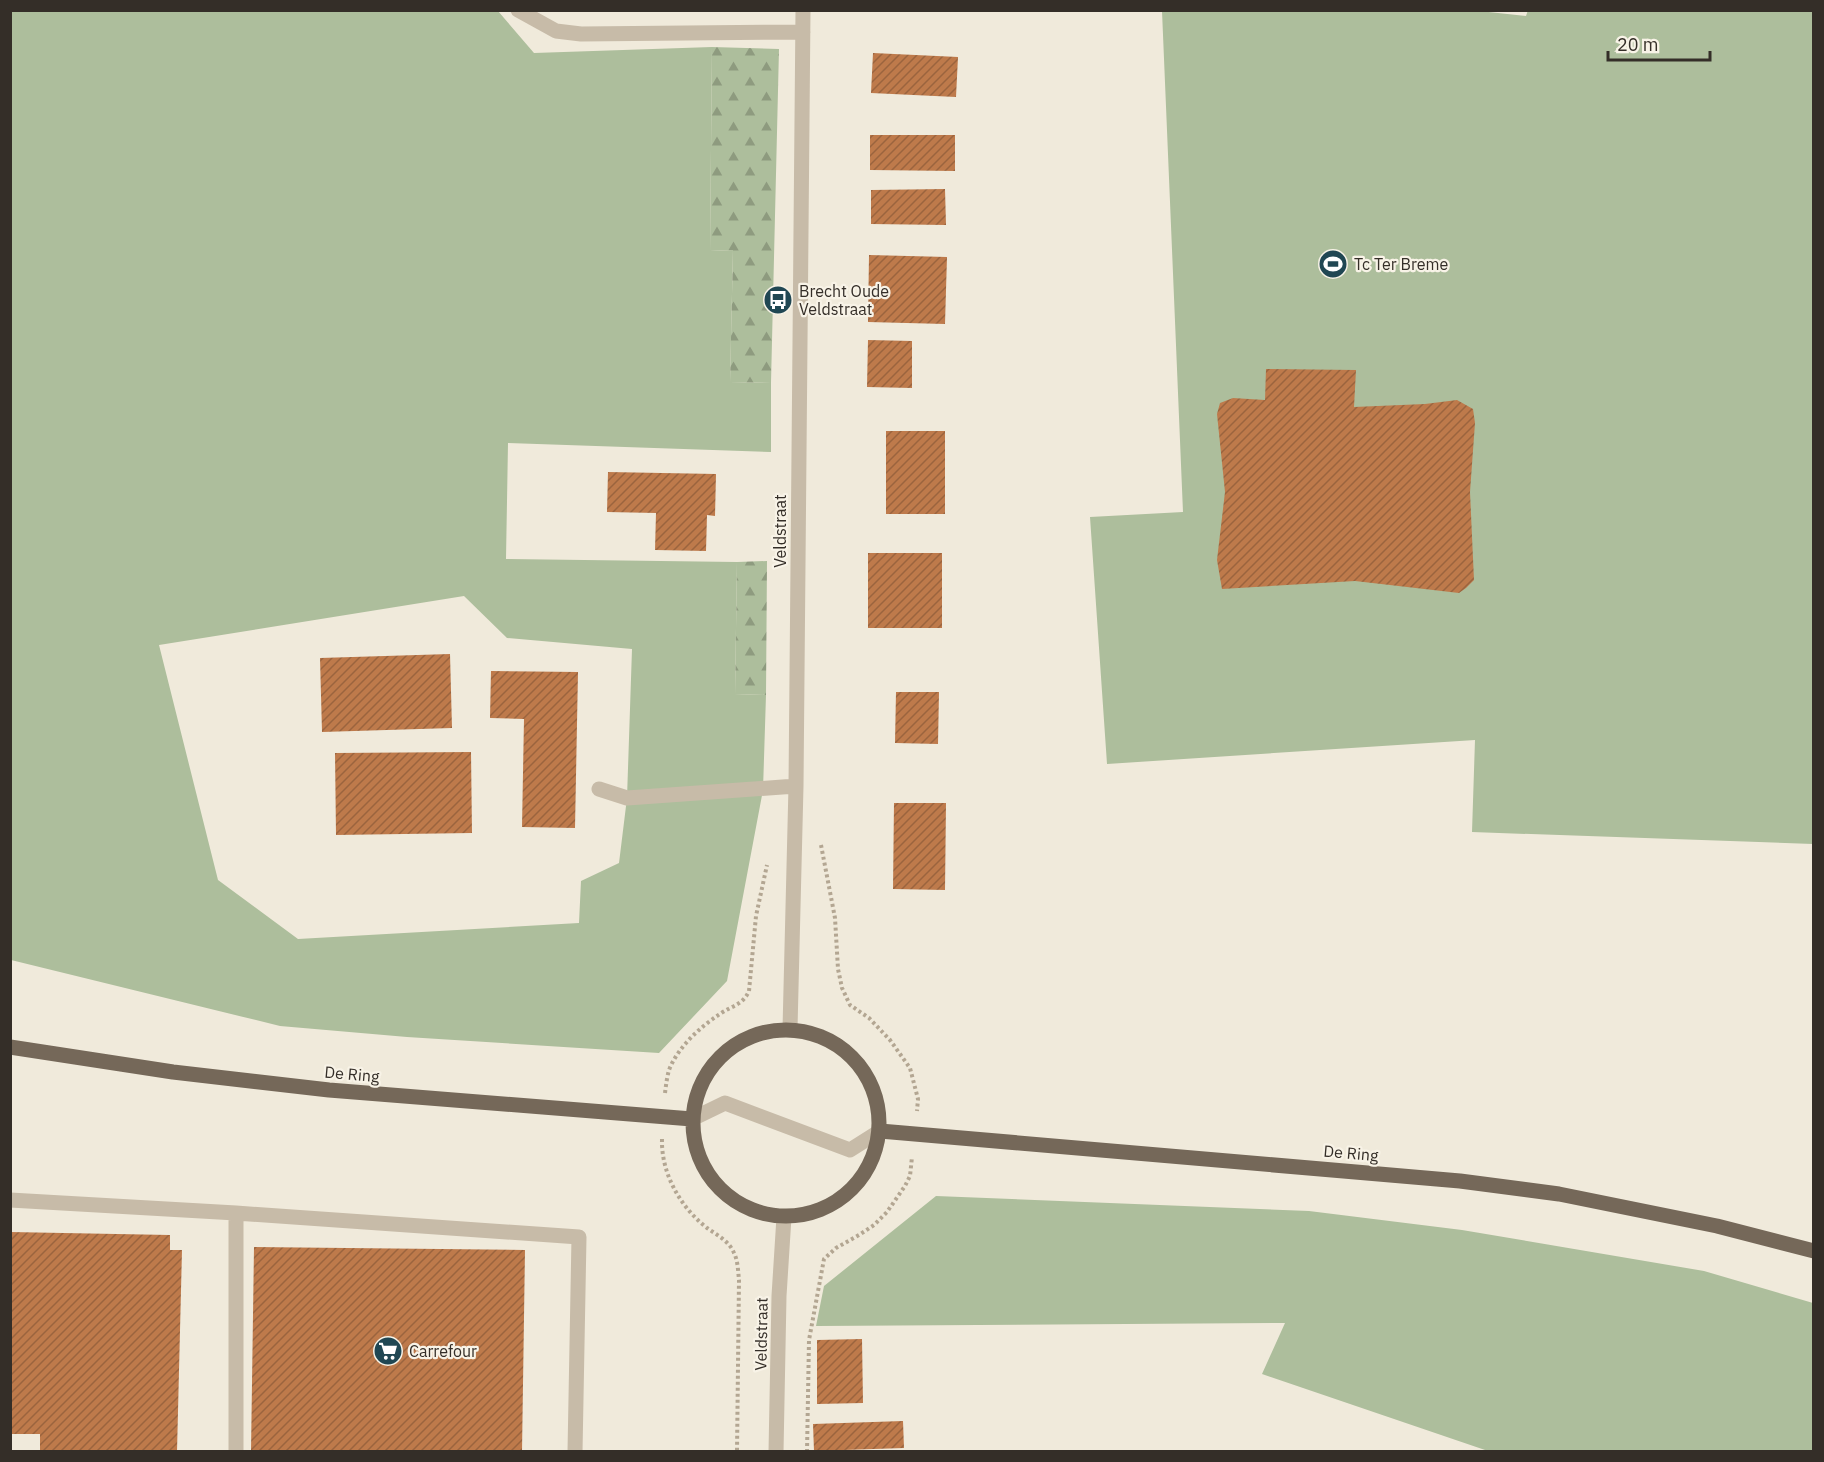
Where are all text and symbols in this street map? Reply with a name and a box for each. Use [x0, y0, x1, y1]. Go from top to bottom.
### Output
scale bar [1608, 24, 1710, 62]
text: 20 m [1617, 33, 1659, 56]
sports icon: Tc Ter Breme [1317, 248, 1349, 280]
place label: Tc Ter Breme [1354, 254, 1448, 274]
place label: Brecht Oude Veldstraat [799, 281, 889, 319]
bus stop icon: Brecht Oude Veldstraat [762, 284, 794, 316]
street label: Veldstraat [770, 494, 790, 568]
street label: De Ring [324, 1062, 381, 1086]
street label: De Ring [1323, 1141, 1380, 1165]
street label: Veldstraat [750, 1297, 772, 1371]
supermarket icon: Carrefour [372, 1335, 404, 1367]
place label: Carrefour [409, 1341, 477, 1361]

